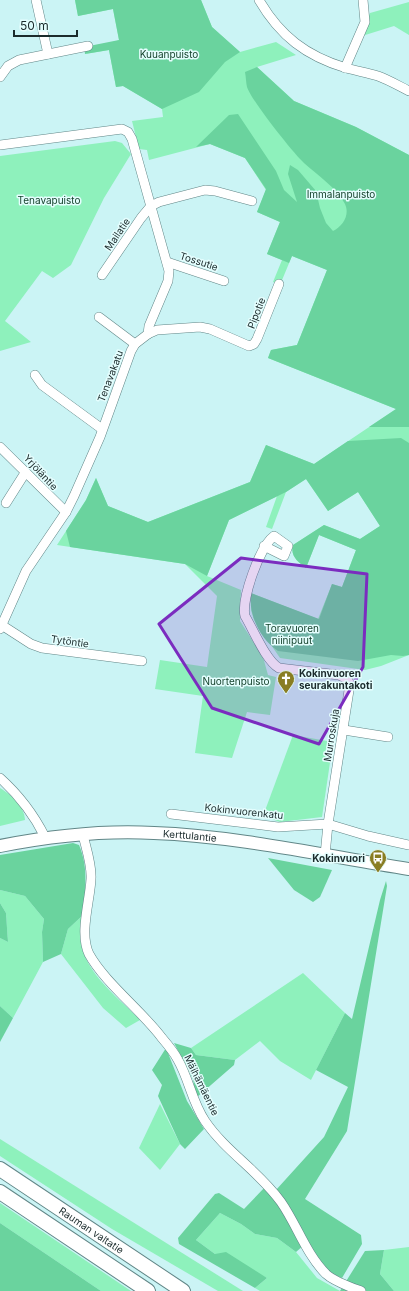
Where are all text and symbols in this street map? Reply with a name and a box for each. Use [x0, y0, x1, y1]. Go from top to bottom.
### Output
scale bar [14, 12, 77, 38]
text: 50 m [20, 18, 49, 33]
park label: Kuuanpuisto [140, 48, 198, 60]
park label: Immalanpuisto [307, 188, 375, 200]
park label: Tenavapuisto [18, 194, 80, 206]
street label: Mailatie [102, 215, 132, 253]
street label: Tossutie [178, 249, 220, 273]
street label: Pipotie [245, 296, 267, 330]
street label: Tenavakatu [95, 348, 125, 404]
street label: Yrjöläntie [22, 452, 61, 492]
park label: Toravuoren niinipuut [265, 622, 319, 646]
street label: Tytöntie [50, 632, 90, 650]
place label: Kokinvuoren seurakuntakoti [299, 667, 373, 691]
church icon: Kokinvuoren seurakuntakoti [276, 669, 296, 694]
park label: Nuortenpuisto [202, 675, 270, 687]
street label: Murroskuja [321, 708, 341, 762]
street label: Kokinvuorenkatu [204, 801, 284, 821]
street label: Kerttulantie [163, 827, 218, 844]
bus stop icon: Kokinvuori [368, 848, 388, 873]
place label: Kokinvuori [312, 852, 365, 864]
street label: Mäihämäentie [182, 1053, 222, 1118]
street label: Rauman valtatie [57, 1204, 126, 1256]

